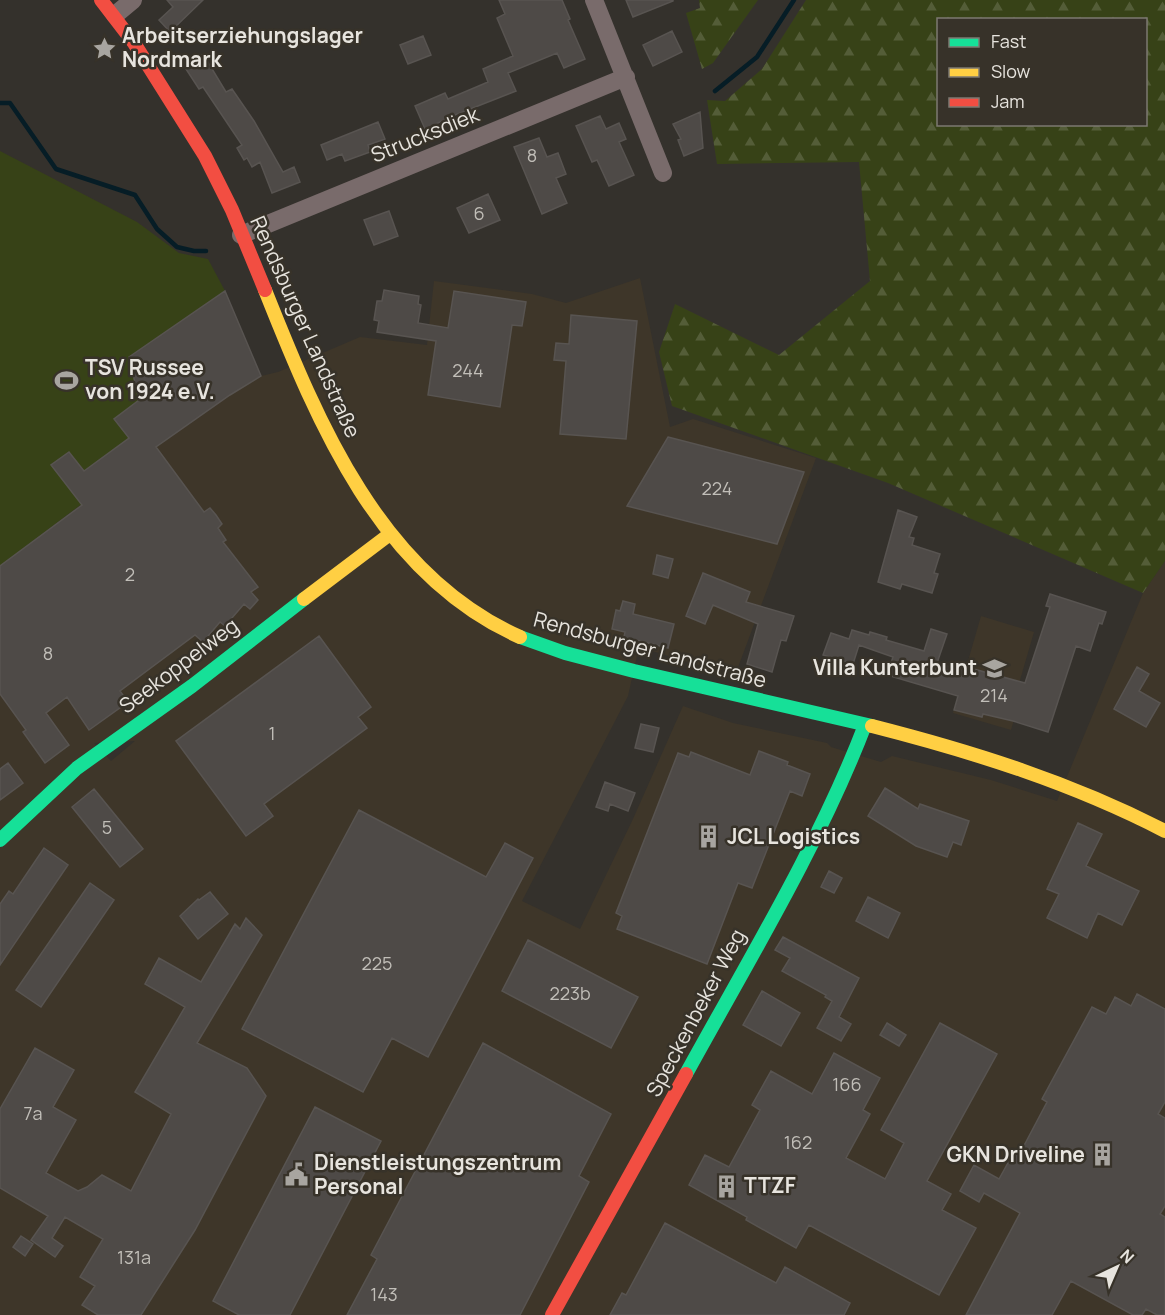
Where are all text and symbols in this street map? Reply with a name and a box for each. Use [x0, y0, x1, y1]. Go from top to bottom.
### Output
legend [937, 18, 1147, 126]
place label: Arbeitserziehungslager Nordmark [122, 21, 363, 73]
text: Fast [991, 29, 1026, 53]
place icon: Arbeitserziehungslager Nordmark [91, 35, 117, 61]
text: Slow [991, 59, 1031, 83]
text: Jam [991, 89, 1025, 113]
street label: Strucksdiek [366, 99, 483, 168]
house number: 8 [527, 143, 537, 167]
house number: 6 [473, 201, 485, 225]
street label: Rendsburger Landstraße [244, 211, 367, 442]
place label: TSV Russee von 1924 e.V. [85, 353, 215, 405]
house number: 244 [452, 358, 484, 382]
sports icon: TSV Russee von 1924 e.V. [54, 367, 80, 393]
house number: 224 [702, 476, 732, 500]
house number: 2 [125, 562, 135, 586]
street label: Rendsburger Landstraße [531, 604, 770, 694]
street label: Seekoppelweg [113, 611, 244, 719]
house number: 8 [43, 641, 53, 665]
place label: Villa Kunterbunt [813, 653, 977, 681]
school or university icon: Villa Kunterbunt [982, 655, 1008, 681]
house number: 214 [980, 683, 1008, 707]
house number: 1 [268, 721, 276, 745]
house number: 5 [102, 815, 112, 839]
place label: JCL Logistics [727, 822, 860, 850]
building icon: JCL Logistics [696, 824, 722, 850]
street label: Speckenbeker Weg [639, 924, 751, 1101]
house number: 225 [362, 951, 392, 975]
house number: 223b [549, 981, 591, 1005]
house number: 166 [832, 1072, 862, 1096]
house number: 7a [23, 1101, 43, 1125]
house number: 162 [784, 1130, 812, 1154]
place label: GKN Driveline [947, 1140, 1085, 1168]
building icon: GKN Driveline [1090, 1142, 1116, 1168]
place label: Dienstleistungszentrum Personal [314, 1148, 561, 1200]
public building icon: Dienstleistungszentrum Personal [283, 1162, 309, 1188]
place label: TTZF [744, 1171, 796, 1199]
building icon: TTZF [713, 1173, 739, 1199]
north arrow [1087, 1237, 1147, 1297]
text: N [1116, 1244, 1139, 1268]
house number: 131a [117, 1245, 151, 1269]
house number: 143 [370, 1282, 398, 1306]

